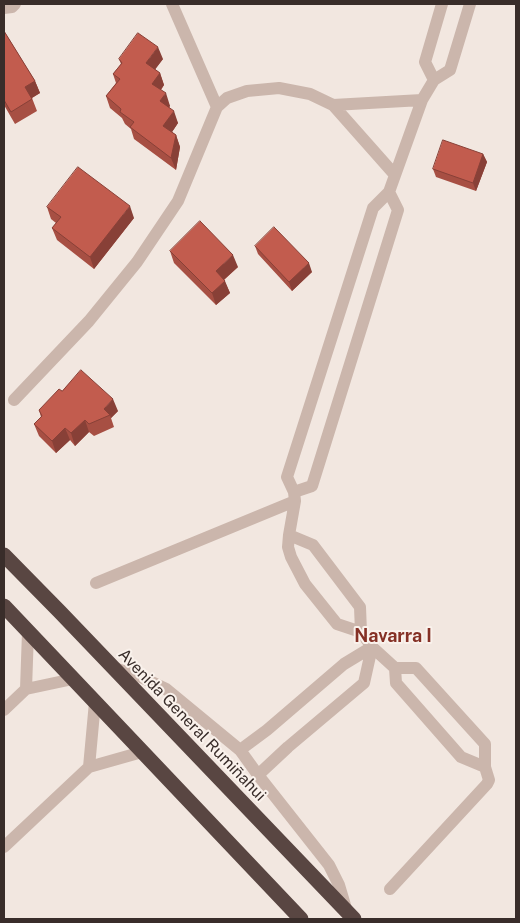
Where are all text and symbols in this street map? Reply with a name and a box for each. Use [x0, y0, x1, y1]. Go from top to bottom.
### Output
district label: Navarra I [354, 625, 432, 647]
street label: Avenida General Rumiñahui [114, 645, 270, 805]

